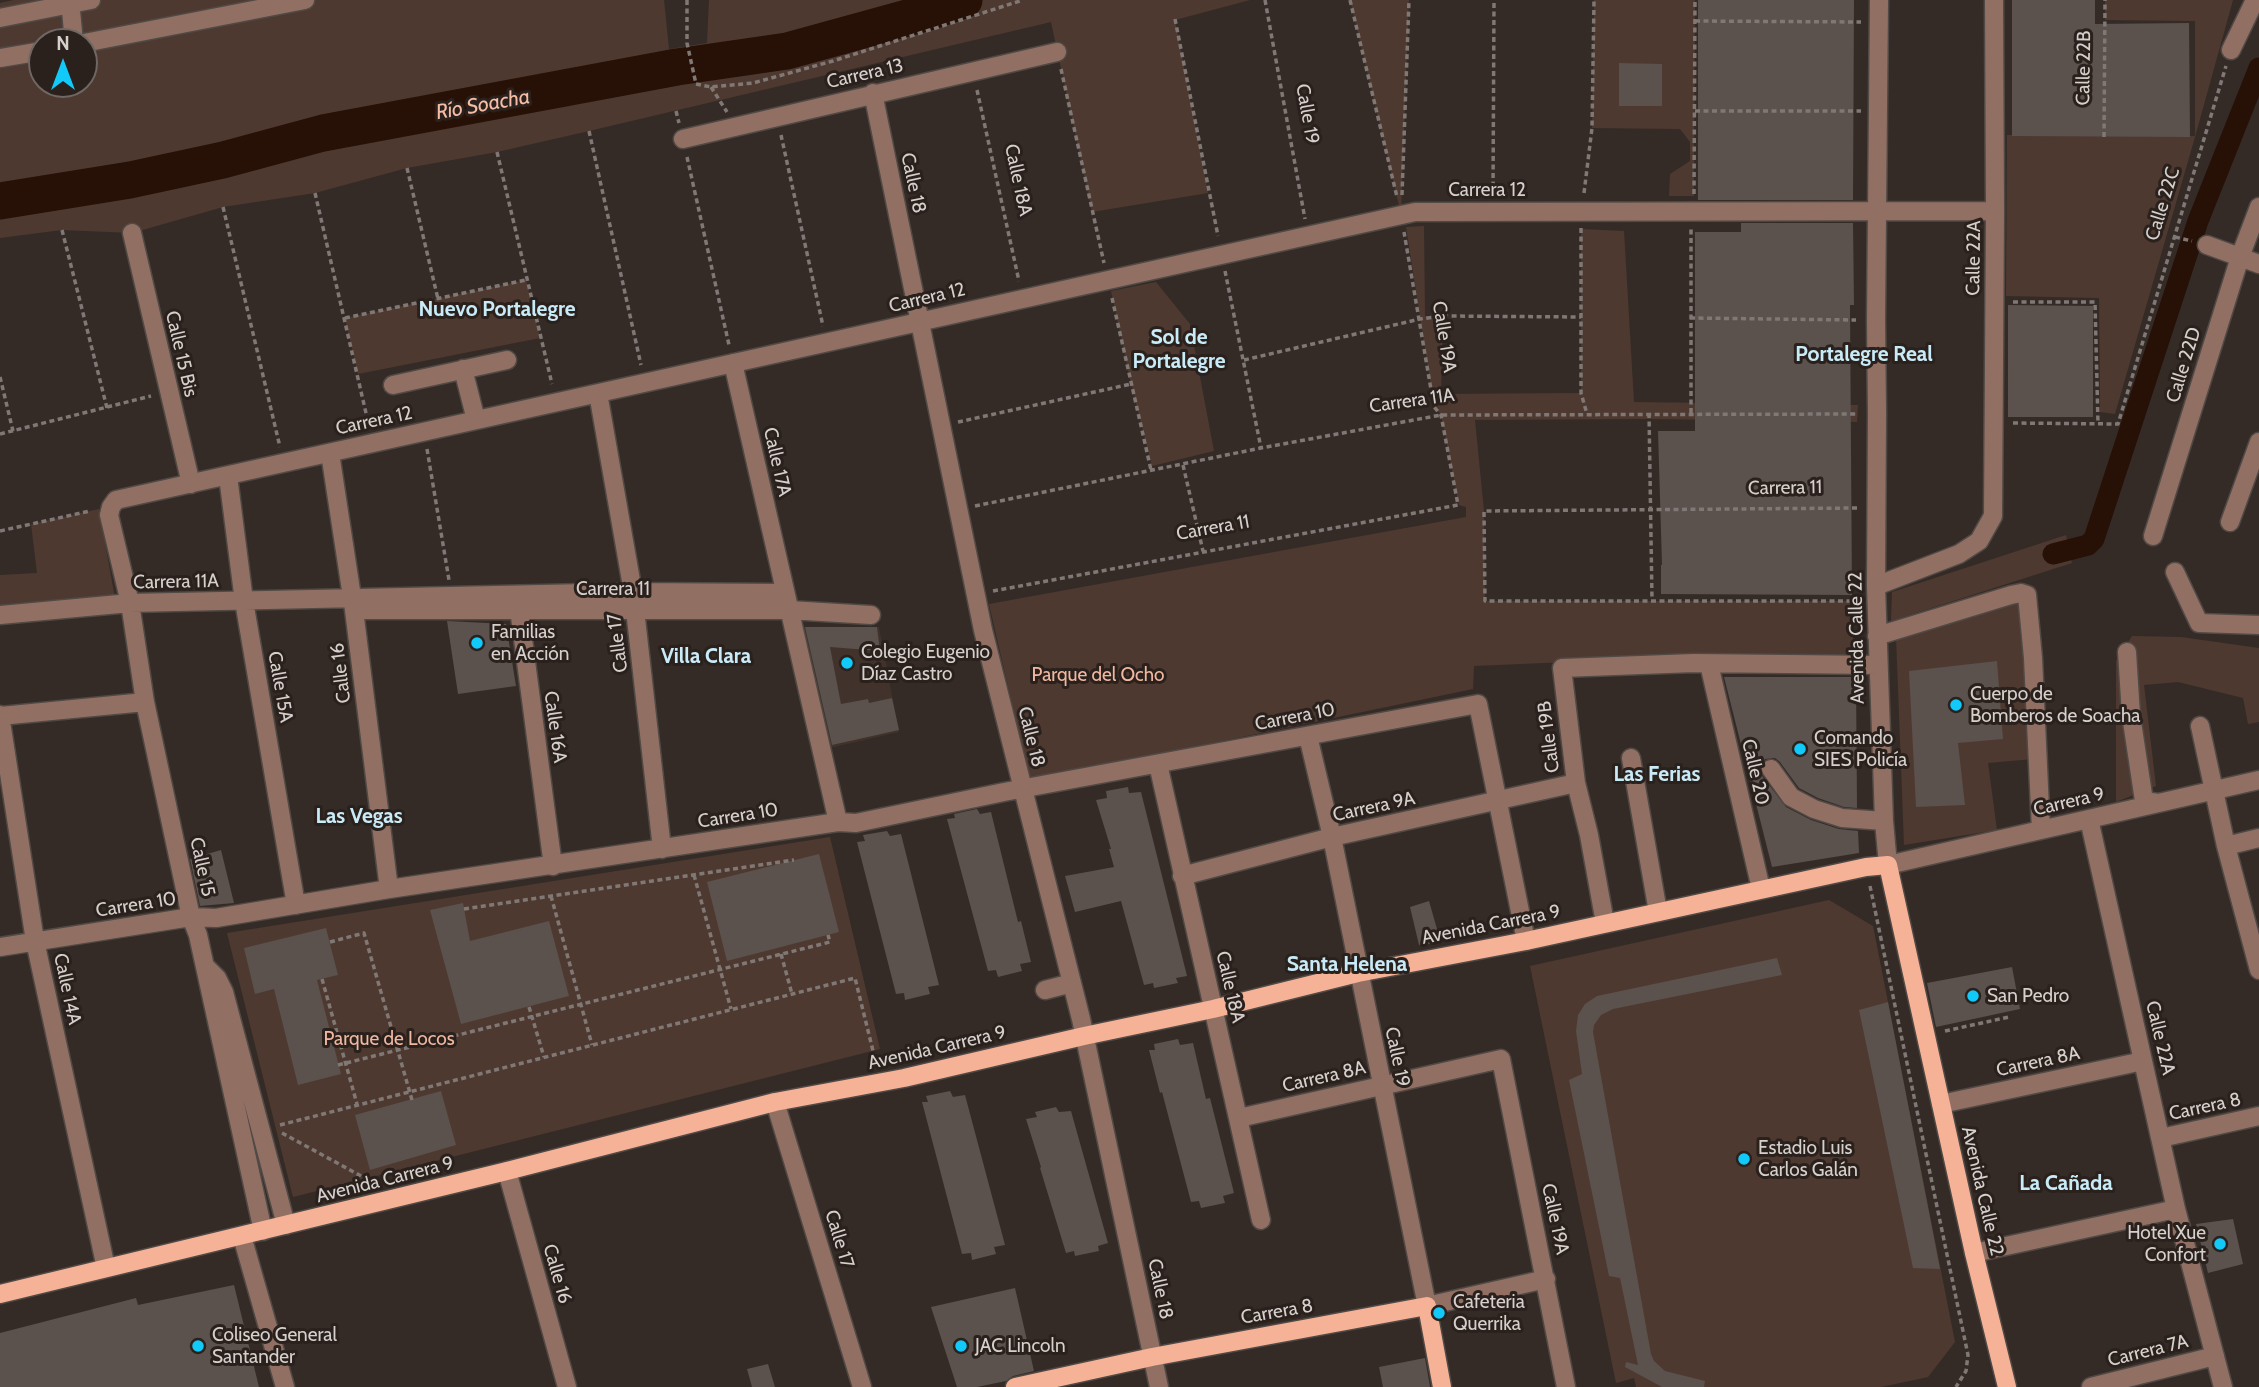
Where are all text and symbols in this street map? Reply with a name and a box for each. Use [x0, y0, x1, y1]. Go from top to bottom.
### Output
north arrow [28, 28, 98, 98]
street label: Calle 22B [2072, 30, 2096, 106]
text: N [56, 32, 70, 55]
street label: Carrera 13 [824, 54, 906, 94]
street label: Calle 19 [1291, 82, 1323, 146]
water label: Río Soacha [434, 84, 532, 126]
street label: Calle 18A [999, 142, 1037, 218]
street label: Calle 18 [895, 151, 931, 215]
street label: Calle 22C [2141, 165, 2185, 243]
street label: Carrera 12 [1448, 179, 1526, 201]
street label: Calle 22A [1962, 220, 1986, 296]
street label: Carrera 12 [887, 278, 967, 318]
district label: Nuevo Portalegre [419, 297, 575, 323]
street label: Calle 19A [1427, 300, 1461, 374]
street label: Calle 15 Bis [160, 309, 202, 399]
district label: Sol de Portalegre [1132, 325, 1226, 375]
street label: Calle 22D [2162, 325, 2206, 405]
district label: Portalegre Real [1795, 342, 1933, 368]
street label: Carrera 11A [1368, 384, 1456, 418]
street label: Carrera 12 [334, 402, 414, 440]
street label: Calle 17A [758, 425, 796, 499]
street label: Carrera 11 [1748, 476, 1822, 500]
street label: Carrera 11 [1175, 510, 1251, 546]
street label: Carrera 11A [133, 570, 219, 594]
street label: Avenida Calle 22 [1844, 572, 1870, 704]
street label: Carrera 11 [576, 578, 650, 600]
street label: Calle 17 [603, 612, 633, 674]
place label: Familias en Acción [491, 621, 569, 665]
marker: Familias en Acción [469, 635, 485, 651]
street label: Calle 16 [326, 641, 356, 705]
place label: Colegio Eugenio Díaz Castro [861, 641, 990, 685]
district label: Villa Clara [661, 644, 751, 670]
street label: Calle 15A [263, 650, 297, 724]
marker: Colegio Eugenio Díaz Castro [839, 655, 855, 671]
park label: Parque del Ocho [1032, 664, 1164, 686]
place label: Cuerpo de Bomberos de Soacha [1970, 683, 2140, 727]
street label: Calle 16A [539, 690, 571, 764]
marker: Cuerpo de Bomberos de Soacha [1948, 697, 1964, 713]
street label: Carrera 10 [1253, 698, 1337, 736]
street label: Calle 19B [1533, 700, 1565, 774]
street label: Calle 18 [1013, 704, 1049, 770]
place label: Comando SIES Policía [1814, 727, 1907, 771]
street label: Calle 20 [1736, 737, 1774, 807]
marker: Comando SIES Policía [1792, 741, 1808, 757]
district label: Las Ferias [1614, 762, 1700, 788]
street label: Carrera 9 [2031, 783, 2107, 821]
street label: Carrera 9A [1331, 787, 1417, 827]
street label: Carrera 10 [696, 798, 780, 834]
district label: Las Vegas [315, 804, 403, 830]
street label: Calle 15 [185, 835, 219, 899]
street label: Carrera 10 [94, 887, 178, 923]
street label: Avenida Carrera 9 [1420, 900, 1562, 950]
street label: Calle 18A [1211, 949, 1249, 1025]
street label: Calle 14A [48, 951, 86, 1027]
district label: Santa Helena [1287, 952, 1407, 978]
place label: San Pedro [1987, 985, 2069, 1007]
marker: San Pedro [1965, 988, 1981, 1004]
street label: Calle 22A [2140, 999, 2180, 1077]
street label: Avenida Carrera 9 [866, 1021, 1008, 1075]
street label: Calle 19 [1380, 1025, 1414, 1089]
park label: Parque de Locos [323, 1028, 455, 1050]
street label: Carrera 8A [1994, 1042, 2082, 1082]
street label: Carrera 8A [1280, 1056, 1368, 1098]
street label: Carrera 8 [2167, 1088, 2243, 1126]
street label: Avenida Calle 22 [1956, 1124, 2008, 1258]
place label: Estadio Luis Carlos Galán [1758, 1137, 1858, 1181]
marker: Estadio Luis Carlos Galán [1736, 1151, 1752, 1167]
street label: Avenida Carrera 9 [314, 1152, 456, 1208]
district label: La Cañada [2019, 1171, 2113, 1197]
street label: Calle 19A [1536, 1181, 1574, 1257]
street label: Calle 17 [819, 1207, 859, 1271]
place label: Hotel Xue Confort [2127, 1222, 2206, 1266]
marker: Hotel Xue Confort [2212, 1236, 2228, 1252]
street label: Calle 16 [538, 1242, 576, 1306]
street label: Calle 18 [1142, 1257, 1178, 1321]
place label: Cafeteria Querrika [1453, 1291, 1525, 1335]
street label: Carrera 8 [1239, 1294, 1315, 1330]
marker: Cafeteria Querrika [1431, 1305, 1447, 1321]
place label: Coliseo General Santander [212, 1324, 337, 1368]
street label: Carrera 7A [2105, 1330, 2191, 1372]
place label: JAC Lincoln [975, 1335, 1066, 1357]
marker: Coliseo General Santander [190, 1338, 206, 1354]
marker: JAC Lincoln [953, 1338, 969, 1354]

